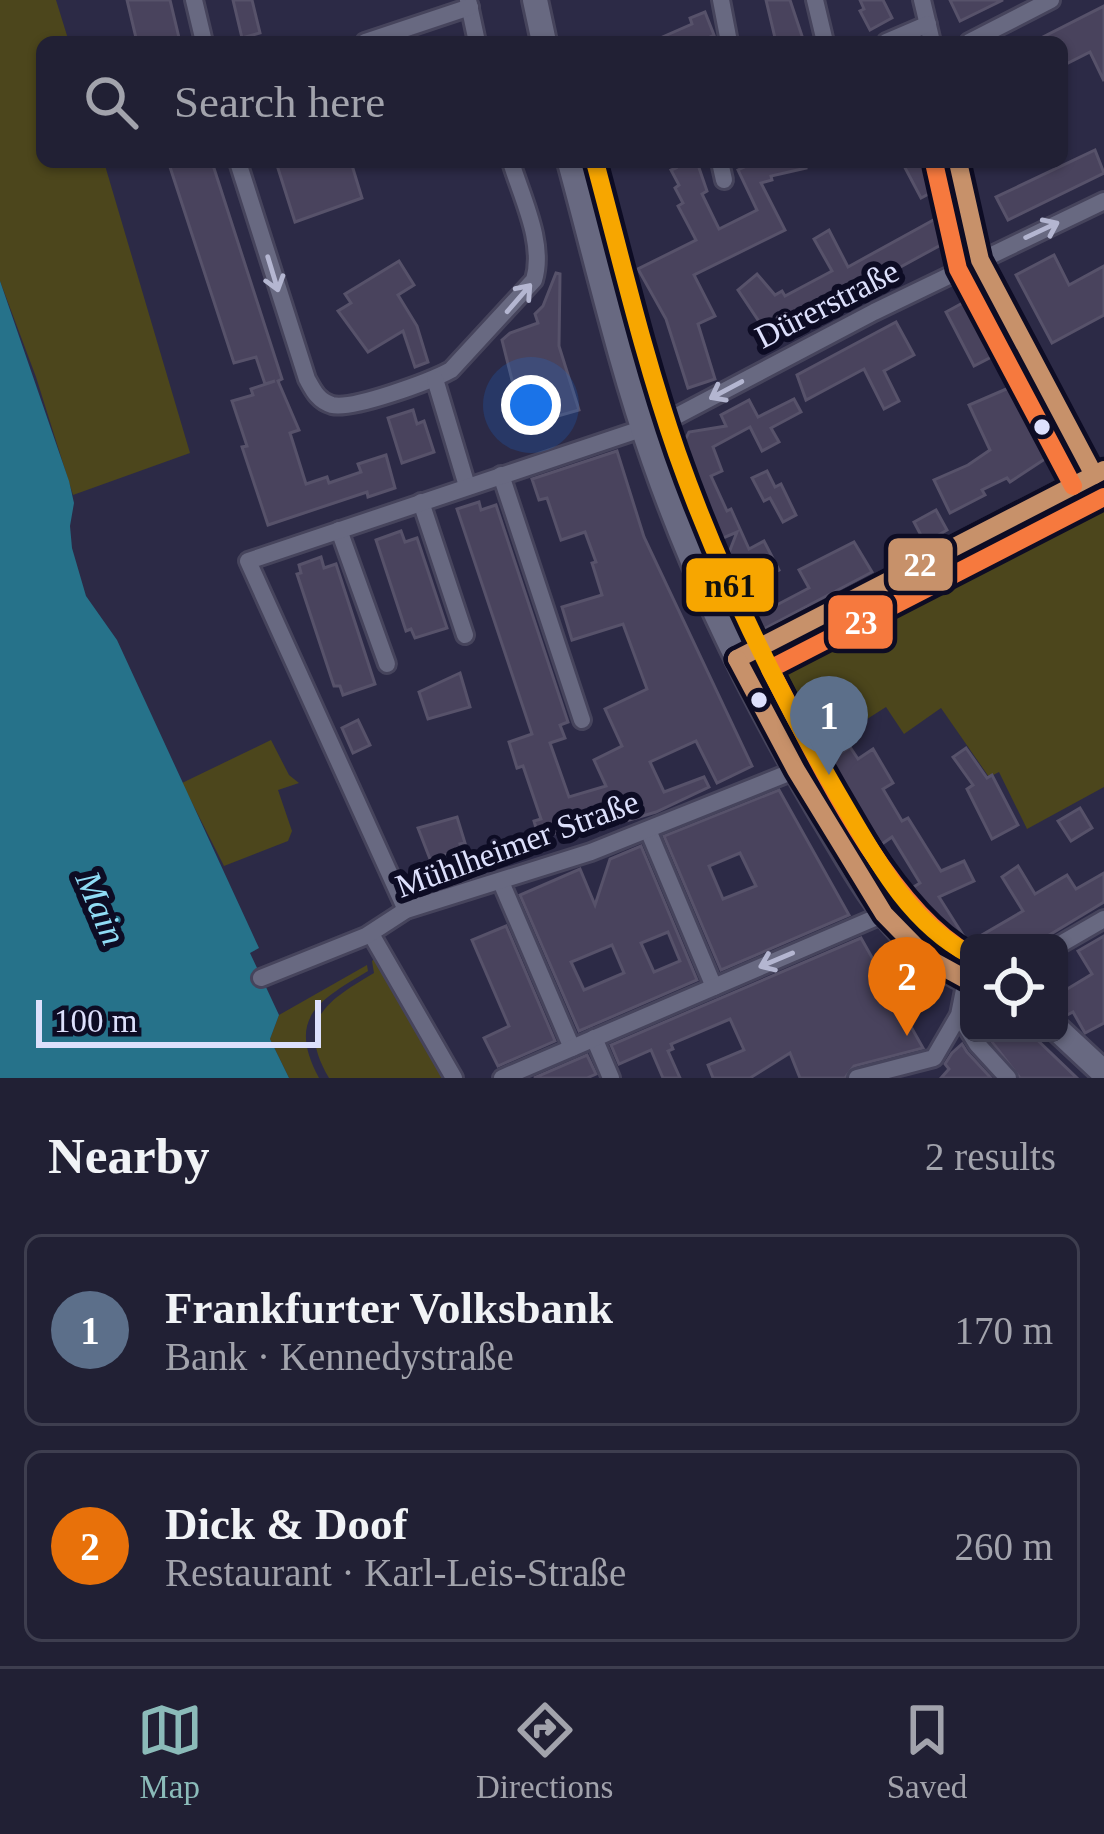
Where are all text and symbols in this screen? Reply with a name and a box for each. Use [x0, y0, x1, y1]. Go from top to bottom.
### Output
search box [36, 36, 1068, 168]
icon: search [78, 69, 144, 135]
text: Search here [174, 77, 385, 127]
one-way arrow [1023, 218, 1059, 240]
street label: Dürerstraße [749, 253, 905, 355]
one-way arrow [263, 254, 285, 292]
one-way arrow [504, 283, 532, 314]
your location [501, 375, 561, 435]
one-way arrow [709, 379, 745, 402]
unlabelled marker [1031, 416, 1053, 438]
line badge: 22 [886, 536, 955, 593]
text: 22 [904, 547, 937, 583]
line badge: n61 [684, 556, 776, 614]
text: n61 [704, 568, 756, 604]
line badge: 23 [826, 593, 895, 651]
text: 23 [845, 605, 878, 641]
pin: 1 [790, 676, 868, 775]
unlabelled marker [748, 689, 770, 711]
street label: Mühlheimer Straße [391, 783, 643, 905]
water label: Main [67, 864, 134, 951]
map controls [960, 934, 1068, 1042]
button: locate [960, 934, 1068, 1042]
pin: 2 [868, 937, 946, 1036]
one-way arrow [759, 951, 796, 972]
scale bar [36, 994, 321, 1047]
text: 100 m [54, 1003, 137, 1039]
text: Nearby [48, 1128, 209, 1184]
text: 2 results [925, 1135, 1056, 1178]
text: Frankfurter Volksbank [165, 1283, 613, 1333]
text: 1 [80, 1309, 100, 1352]
text: 170 m [954, 1309, 1053, 1352]
text: Bank · Kennedystraße [165, 1335, 514, 1378]
text: Dick & Doof [165, 1499, 407, 1549]
text: 2 [80, 1525, 100, 1568]
text: 260 m [954, 1525, 1053, 1568]
text: Restaurant · Karl-Leis-Straße [165, 1551, 626, 1594]
tab: Map [137, 1697, 203, 1806]
tab: Directions [476, 1697, 613, 1806]
tab: Saved [887, 1697, 967, 1806]

